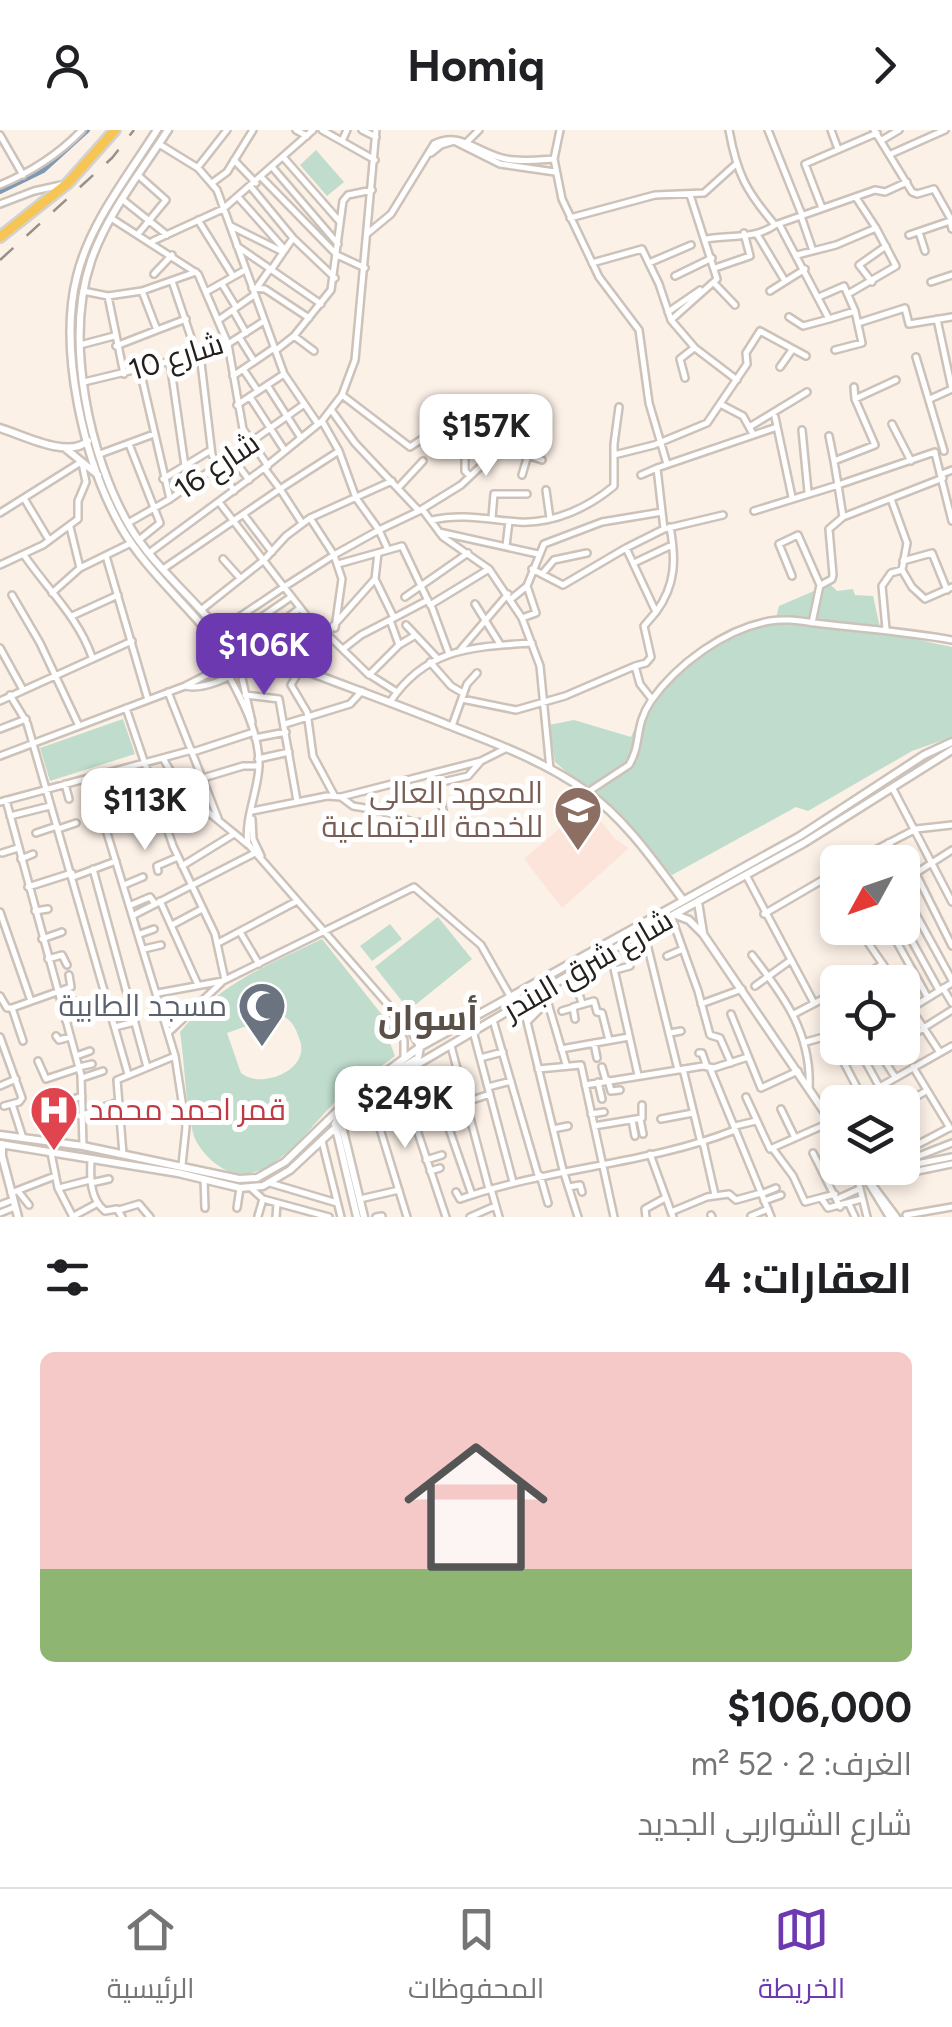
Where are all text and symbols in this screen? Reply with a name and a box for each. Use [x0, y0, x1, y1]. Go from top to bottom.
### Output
icon: person [40, 38, 95, 93]
text: Homiq [407, 38, 545, 92]
icon: forward [857, 38, 912, 93]
street label: شارع 10 [124, 325, 228, 390]
pin: $157K [416, 394, 556, 479]
text: $157K [442, 407, 530, 445]
street label: شارع 16 [167, 424, 268, 509]
pin: $106K [194, 613, 334, 698]
text: $106K [218, 626, 310, 664]
pin: $113K [75, 768, 215, 853]
place label: المعهد العالى للخدمة الاجتماعية [322, 774, 543, 845]
text: $113K [103, 781, 187, 819]
school or university icon: المعهد العالى للخدمة الاجتماعية [552, 784, 604, 852]
north arrow [820, 845, 920, 945]
map controls [820, 845, 920, 1185]
street label: شارع شرق البندر [494, 901, 680, 1031]
button: locate [820, 965, 920, 1065]
mosque icon: مسجد الطابية [236, 980, 288, 1048]
place label: مسجد الطابية [59, 987, 227, 1024]
district label: أسوان [378, 995, 478, 1039]
pin: $249K [335, 1066, 475, 1151]
text: $249K [357, 1079, 453, 1117]
hospital icon: قمر احمد محمد [28, 1084, 80, 1152]
button: layers [820, 1085, 920, 1185]
place label: قمر احمد محمد [89, 1091, 286, 1128]
icon: filters [40, 1250, 95, 1305]
text: العقارات: 4 [704, 1253, 912, 1304]
icon: home [386, 1417, 566, 1597]
text: $106,000 [727, 1682, 912, 1733]
text: الغرف: 2 · 52 m² [691, 1745, 912, 1783]
text: شارع الشواربى الجديد [637, 1805, 912, 1843]
tab: الرئيسية [107, 1902, 195, 2014]
tab: المحفوظات [408, 1902, 544, 2014]
tab: الخريطة [758, 1902, 845, 2014]

